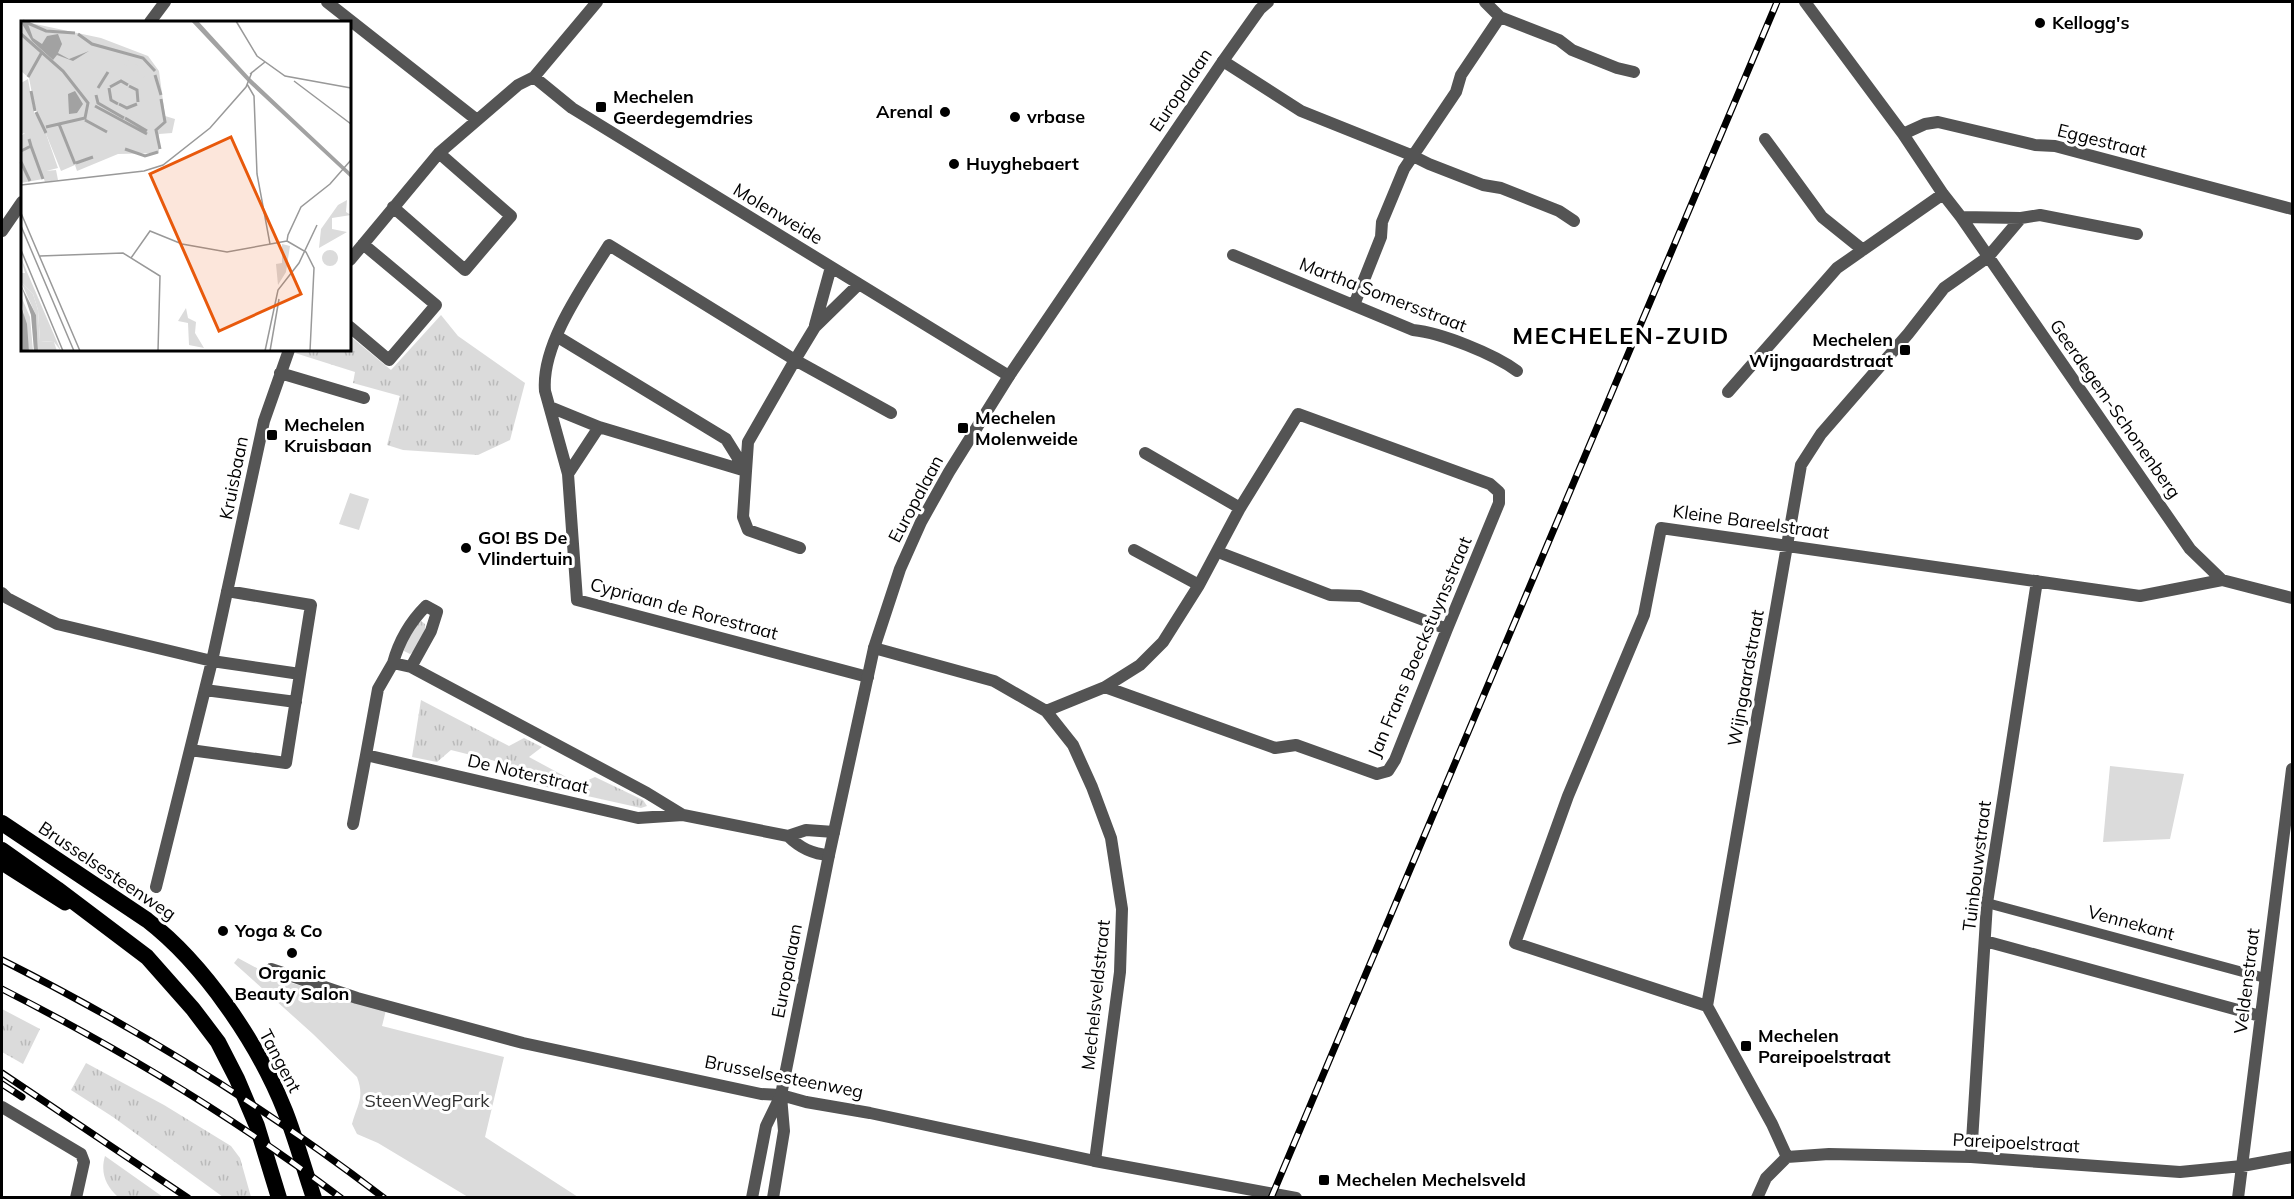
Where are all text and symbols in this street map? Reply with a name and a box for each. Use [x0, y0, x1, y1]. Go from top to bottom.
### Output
place label: Kellogg's [2052, 11, 2129, 34]
marker: Kellogg's [2033, 16, 2047, 30]
inset map [21, 21, 351, 351]
street label: Europalaan [1144, 44, 1217, 136]
place label: Mechelen Geerdegemdries [613, 85, 753, 129]
marker: Mechelen Geerdegemdries [594, 100, 608, 114]
place label: Arenal [876, 100, 933, 123]
marker: Arenal [938, 105, 952, 119]
place label: vrbase [1026, 105, 1085, 128]
marker: vrbase [1008, 110, 1022, 124]
street label: Eggestraat [2055, 118, 2149, 163]
place label: Huyghebaert [966, 152, 1079, 175]
marker: Huyghebaert [947, 157, 961, 171]
street label: Molenweide [729, 178, 827, 249]
street label: Martha Somersstraat [1296, 252, 1470, 337]
street label: Geerdegem-Schonenberg [2045, 315, 2186, 503]
district label: MECHELEN-ZUID [1512, 320, 1730, 350]
place label: Mechelen Wijngaardstraat [1749, 328, 1893, 372]
marker: Mechelen Wijngaardstraat [1898, 343, 1912, 357]
place label: Mechelen Molenweide [975, 406, 1078, 450]
place label: Mechelen Kruisbaan [284, 413, 372, 457]
marker: Mechelen Molenweide [956, 421, 970, 435]
marker: Mechelen Kruisbaan [265, 428, 279, 442]
street label: Kruisbaan [214, 434, 253, 522]
street label: Europalaan [883, 451, 948, 546]
street label: Kleine Bareelstraat [1671, 499, 1831, 544]
place label: GO! BS De Vlindertuin [477, 526, 573, 570]
street label: Jan Frans Boeckstuynsstraat [1363, 533, 1477, 761]
marker: GO! BS De Vlindertuin [459, 541, 473, 555]
street label: Cypriaan de Rorestraat [588, 572, 781, 645]
street label: Wijngaardstraat [1722, 608, 1769, 748]
street label: De Noterstraat [465, 748, 591, 799]
street label: Tuinbouwstraat [1957, 799, 1996, 932]
street label: Brusselsesteenweg [34, 816, 180, 925]
street label: Vennekant [2085, 900, 2177, 945]
place label: Yoga & Co [234, 919, 322, 942]
street label: Mechelsveldstraat [1076, 919, 1115, 1071]
street label: Europalaan [766, 922, 807, 1020]
marker: Yoga & Co [216, 924, 230, 938]
street label: Veldenstraat [2229, 927, 2264, 1035]
marker: Organic Beauty Salon [285, 946, 299, 960]
place label: Organic Beauty Salon [235, 961, 349, 1005]
place label: Mechelen Pareipoelstraat [1758, 1024, 1891, 1068]
street label: Tangent [254, 1025, 307, 1096]
marker: Mechelen Pareipoelstraat [1739, 1039, 1753, 1053]
street label: Brusselsesteenweg [703, 1050, 865, 1103]
park label: SteenWegPark [364, 1089, 490, 1112]
street label: Pareipoelstraat [1952, 1128, 2080, 1157]
place label: Mechelen Mechelsveld [1336, 1168, 1526, 1191]
marker: Mechelen Mechelsveld [1317, 1173, 1331, 1187]

